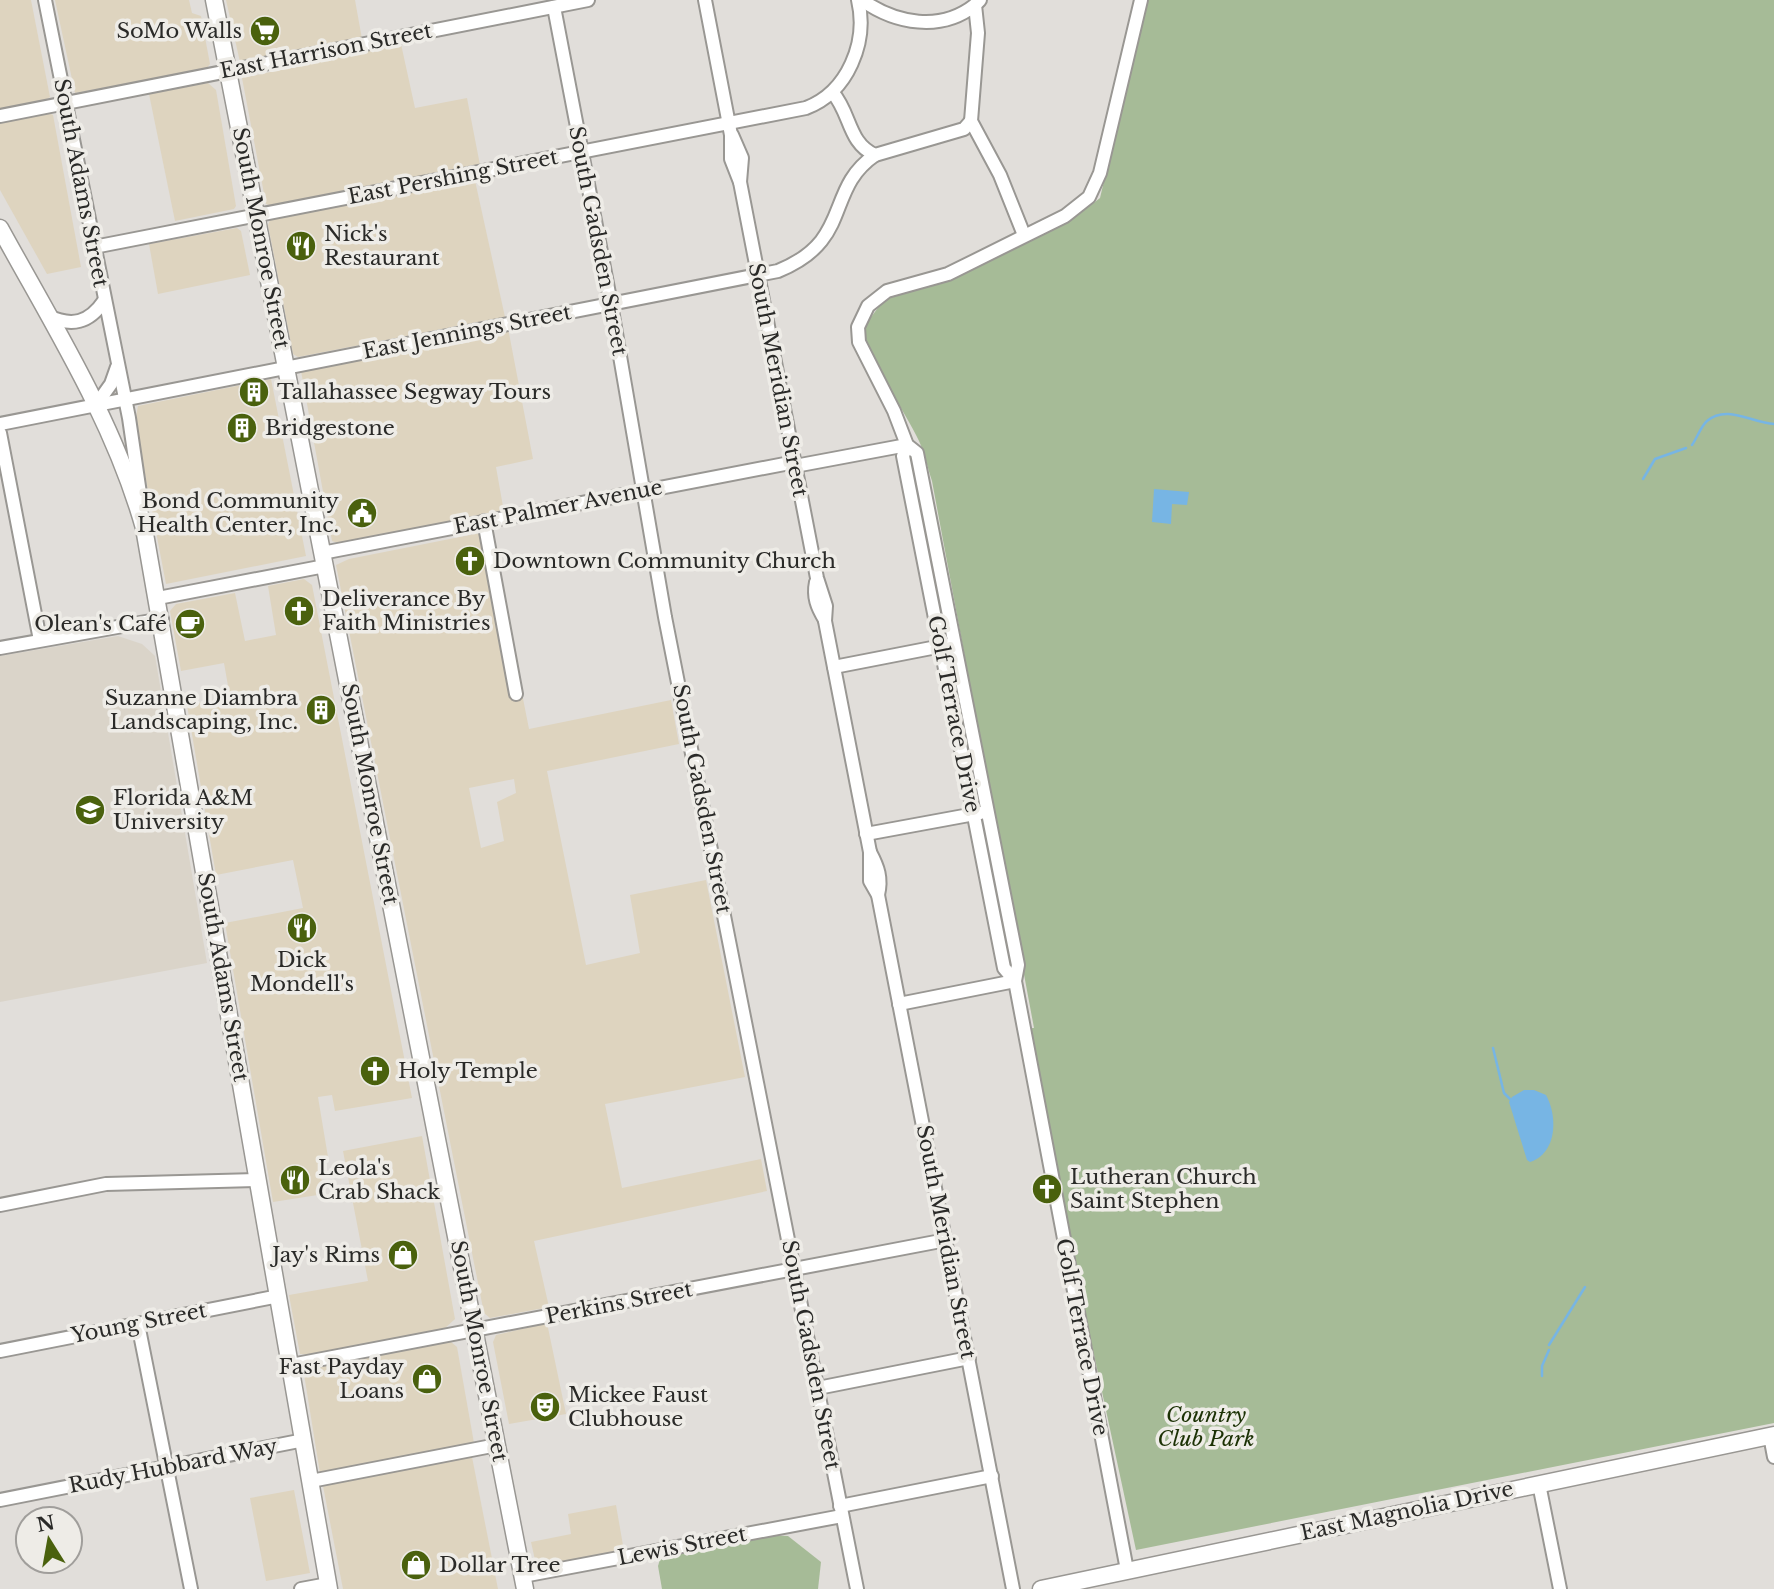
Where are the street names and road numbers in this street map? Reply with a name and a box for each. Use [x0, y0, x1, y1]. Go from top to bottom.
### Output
street label: East Harrison Street [218, 18, 434, 84]
street label: South Adams Street [48, 77, 114, 290]
street label: South Gadsden Street [563, 124, 633, 358]
street label: South Monroe Street [227, 125, 295, 351]
street label: East Pershing Street [346, 144, 560, 210]
street label: South Meridian Street [743, 261, 813, 499]
street label: East Jennings Street [360, 299, 574, 365]
street label: East Palmer Avenue [451, 474, 665, 540]
street label: Golf Terrace Drive [922, 613, 986, 815]
street label: South Monroe Street [336, 681, 404, 907]
street label: South Gadsden Street [667, 682, 737, 916]
street label: South Adams Street [192, 870, 254, 1084]
street label: South Meridian Street [911, 1123, 981, 1361]
street label: Golf Terrace Drive [1050, 1236, 1114, 1438]
street label: South Monroe Street [445, 1238, 513, 1464]
street label: South Gadsden Street [776, 1238, 846, 1472]
street label: Perkins Street [543, 1276, 695, 1330]
street label: Young Street [68, 1297, 209, 1349]
street label: Rudy Hubbard Way [66, 1433, 280, 1499]
street label: East Magnolia Drive [1298, 1476, 1516, 1546]
street label: Lewis Street [615, 1521, 749, 1571]

